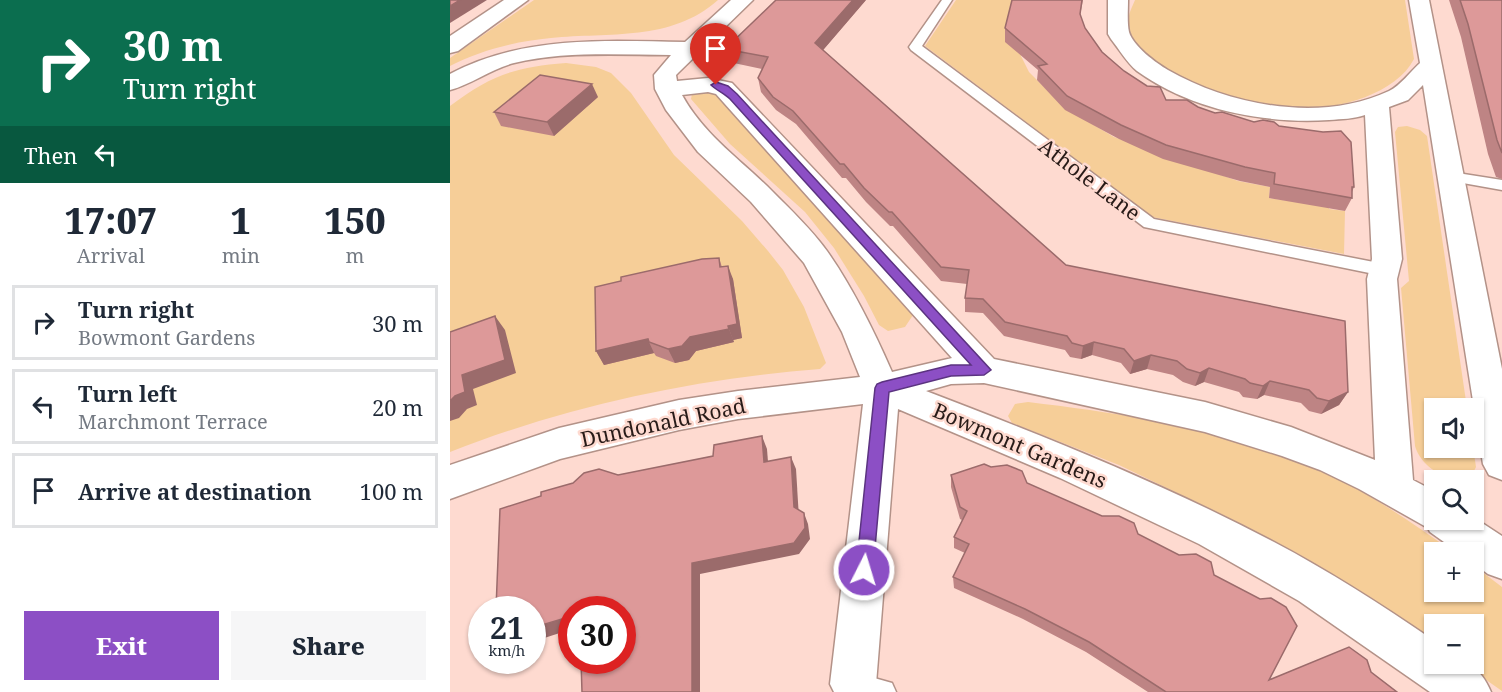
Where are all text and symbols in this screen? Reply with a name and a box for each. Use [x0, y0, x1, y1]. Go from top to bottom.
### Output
text: 30 m [123, 16, 223, 73]
pin [690, 23, 741, 85]
icon: right [24, 24, 102, 102]
icon: arrive [699, 32, 732, 65]
text: Turn right [123, 70, 256, 107]
street label: Athole Lane [1033, 132, 1147, 226]
icon: left [89, 138, 122, 171]
text: Then [24, 140, 77, 170]
text: 17:07 [64, 196, 157, 245]
text: 1 [231, 196, 251, 245]
text: 150 [324, 196, 386, 245]
text: Arrival [77, 242, 145, 269]
text: min [222, 242, 260, 269]
text: m [346, 242, 364, 269]
text: Turn right [78, 294, 194, 324]
icon: right [27, 306, 60, 339]
text: 30 m [372, 308, 423, 338]
text: Bowmont Gardens [78, 324, 255, 351]
text: Turn left [78, 378, 177, 408]
icon: left [27, 390, 60, 423]
street label: Dundonald Road [578, 391, 748, 453]
text: 20 m [372, 392, 423, 422]
street label: Bowmont Gardens [929, 396, 1111, 494]
map controls [1424, 398, 1484, 674]
button: sound [1424, 398, 1484, 458]
text: Marchmont Terrace [78, 408, 268, 435]
button: search [1424, 470, 1484, 530]
icon: arrive [27, 474, 60, 507]
text: Arrive at destination [78, 476, 312, 506]
text: 100 m [360, 476, 423, 506]
position arrow [832, 538, 896, 602]
button: + [1424, 542, 1484, 602]
speed limit sign: 30 [558, 596, 636, 674]
text: 21 [490, 607, 524, 648]
button: Exit [24, 611, 219, 680]
button: Share [231, 611, 426, 680]
button: − [1424, 614, 1484, 674]
text: km/h [489, 640, 525, 660]

